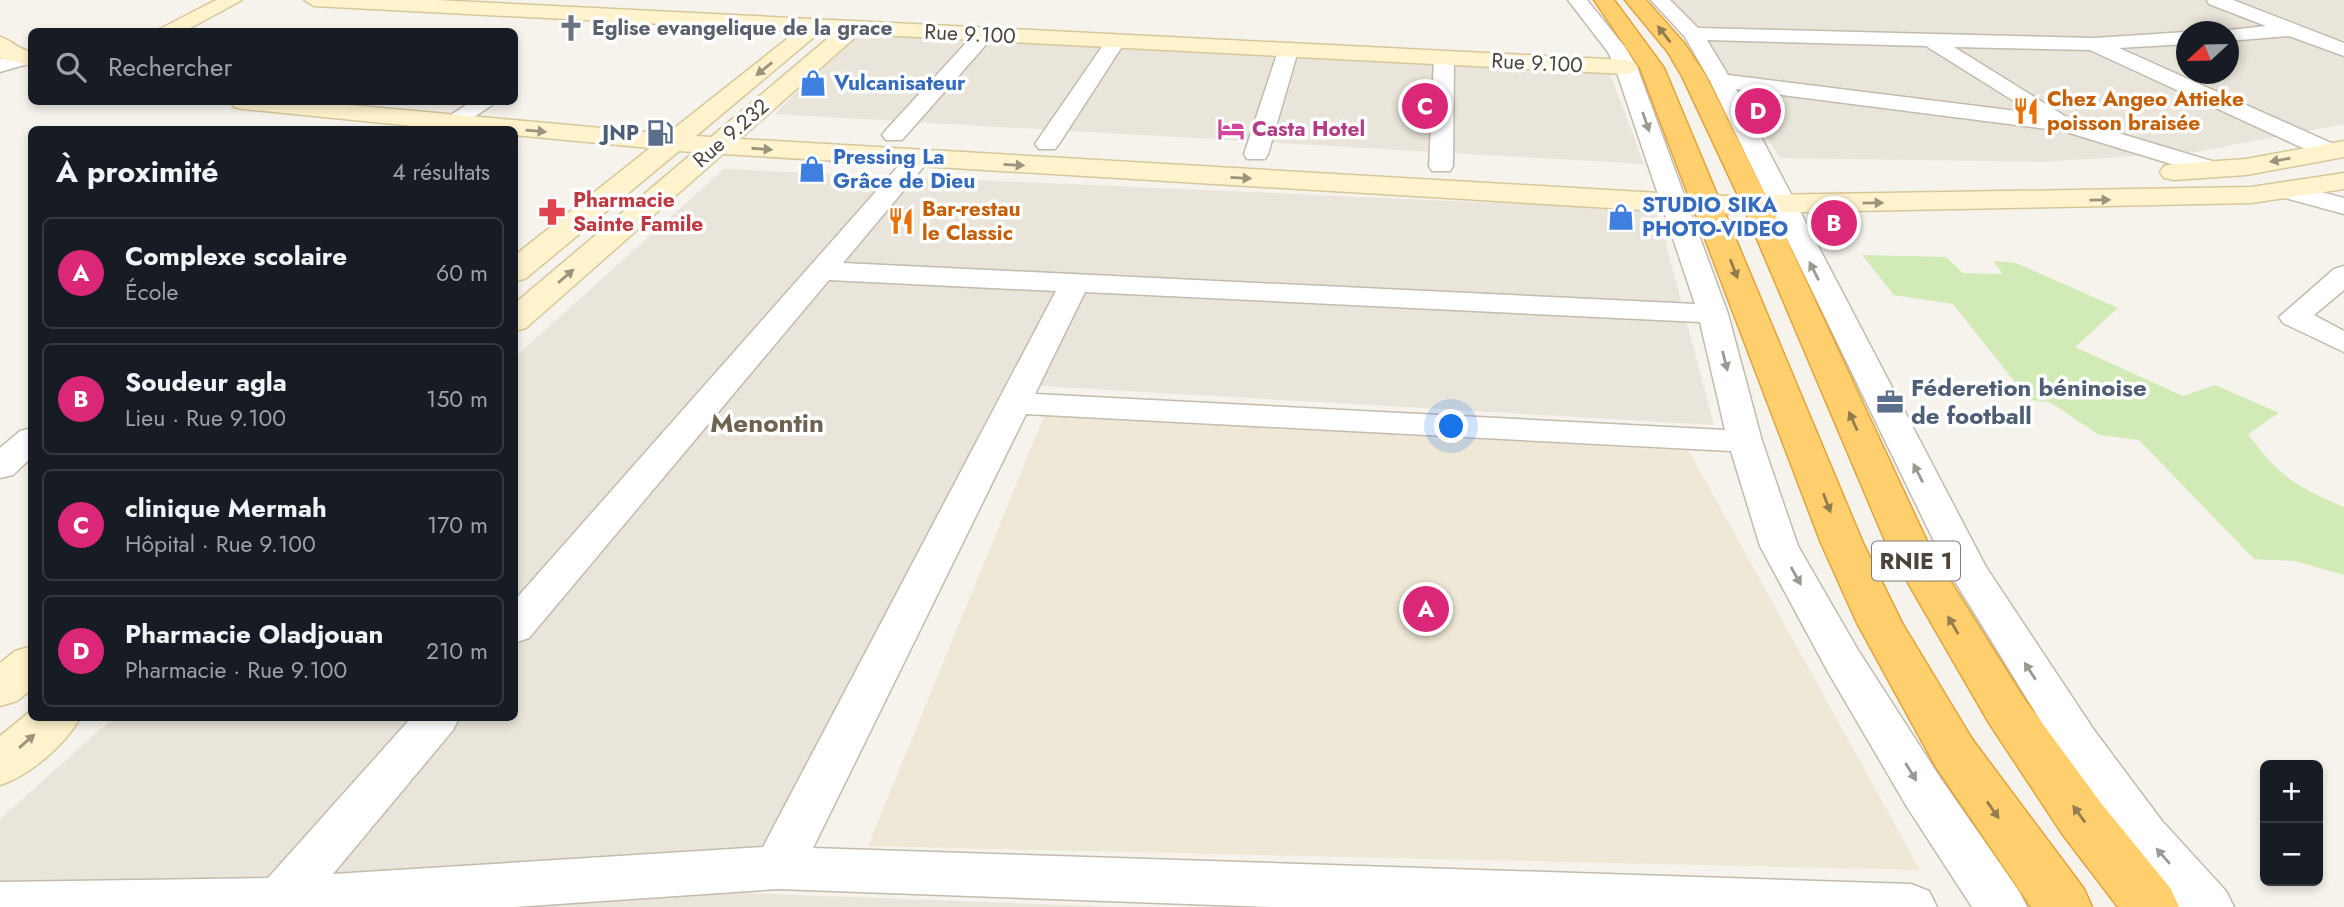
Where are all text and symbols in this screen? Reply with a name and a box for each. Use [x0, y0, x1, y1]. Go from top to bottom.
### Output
church icon: Eglise evangelique de la grace [556, 13, 586, 43]
place label: Eglise evangelique de la grace [592, 13, 892, 43]
street label: Rue 9.100 [924, 17, 1016, 51]
north arrow [2176, 21, 2239, 84]
one-way arrow [1657, 25, 1672, 43]
search box [28, 28, 518, 105]
street label: Rue 9.100 [1491, 46, 1583, 80]
icon: search [52, 48, 90, 86]
text: Rechercher [108, 48, 232, 86]
one-way arrow [755, 61, 772, 76]
shop icon: Vulcanisateur [798, 68, 828, 98]
place label: Vulcanisateur [833, 68, 966, 98]
pin: C [1402, 80, 1448, 132]
place label: Chez Angeo Attieke poisson braisée [2047, 84, 2244, 138]
pin: D [1735, 85, 1781, 137]
street label: Rue 9.232 [686, 91, 776, 175]
restaurant icon: Chez Angeo Attieke poisson braisée [2011, 96, 2041, 126]
one-way arrow [1641, 111, 1652, 132]
hotel icon: Casta Hotel [1216, 114, 1246, 144]
place label: Casta Hotel [1252, 114, 1365, 144]
place label: JNP [598, 118, 639, 148]
fuel station icon: JNP [645, 118, 675, 148]
one-way arrow [525, 126, 547, 137]
place label: Pressing La Grâce de Dieu [833, 142, 975, 196]
one-way arrow [752, 144, 774, 155]
text: À proximité [56, 150, 219, 193]
shop icon: Pressing La Grâce de Dieu [797, 154, 827, 184]
text: 4 résultats [392, 155, 490, 189]
one-way arrow [2269, 155, 2291, 166]
one-way arrow [1003, 160, 1025, 171]
one-way arrow [1230, 173, 1252, 184]
place label: Pharmacie Sainte Famile [573, 185, 703, 239]
place label: STUDIO SIKA PHOTO-VIDEO [1642, 190, 1788, 244]
place label: Bar-restau le Classic [922, 194, 1021, 248]
one-way arrow [2090, 194, 2112, 205]
pharmacy icon: Pharmacie Sainte Famile [537, 197, 567, 227]
pin: B [1811, 197, 1857, 249]
one-way arrow [1862, 197, 1884, 209]
shop icon: STUDIO SIKA PHOTO-VIDEO [1606, 202, 1636, 232]
restaurant icon: Bar-restau le Classic [886, 206, 916, 236]
text: Complexe scolaire [125, 237, 347, 275]
text: A [73, 256, 89, 290]
text: 60 m [436, 256, 488, 290]
one-way arrow [1729, 258, 1740, 279]
one-way arrow [1809, 261, 1820, 281]
one-way arrow [557, 268, 575, 284]
text: École [125, 275, 178, 309]
one-way arrow [1720, 350, 1731, 372]
text: Soudeur agla [125, 363, 287, 401]
place label: Féderetion béninoise de football [1911, 370, 2147, 433]
text: B [73, 382, 89, 416]
text: 150 m [426, 382, 488, 416]
office icon: Féderetion béninoise de football [1875, 387, 1905, 417]
text: Lieu · Rue 9.100 [125, 401, 286, 435]
district label: Menontin [710, 404, 824, 442]
your location [1434, 409, 1468, 443]
one-way arrow [1847, 411, 1859, 431]
one-way arrow [1913, 463, 1924, 483]
text: clinique Mermah [125, 489, 327, 527]
one-way arrow [1821, 493, 1832, 514]
text: C [73, 508, 89, 542]
text: 170 m [427, 508, 488, 542]
text: Hôpital · Rue 9.100 [125, 527, 316, 561]
road number: RNIE 1 [1872, 541, 1960, 580]
one-way arrow [1790, 567, 1802, 586]
pin: A [1403, 583, 1449, 635]
text: Pharmacie Oladjouan [125, 615, 384, 653]
one-way arrow [1947, 615, 1959, 635]
text: D [73, 634, 89, 668]
text: 210 m [426, 634, 488, 668]
text: Pharmacie · Rue 9.100 [125, 653, 347, 687]
one-way arrow [2024, 661, 2037, 681]
one-way arrow [19, 734, 36, 749]
map controls [2260, 760, 2323, 886]
button: + [2260, 760, 2323, 823]
one-way arrow [1905, 763, 1917, 782]
one-way arrow [1986, 801, 2000, 819]
one-way arrow [2072, 805, 2086, 823]
button: − [2260, 823, 2323, 886]
one-way arrow [2156, 847, 2171, 864]

